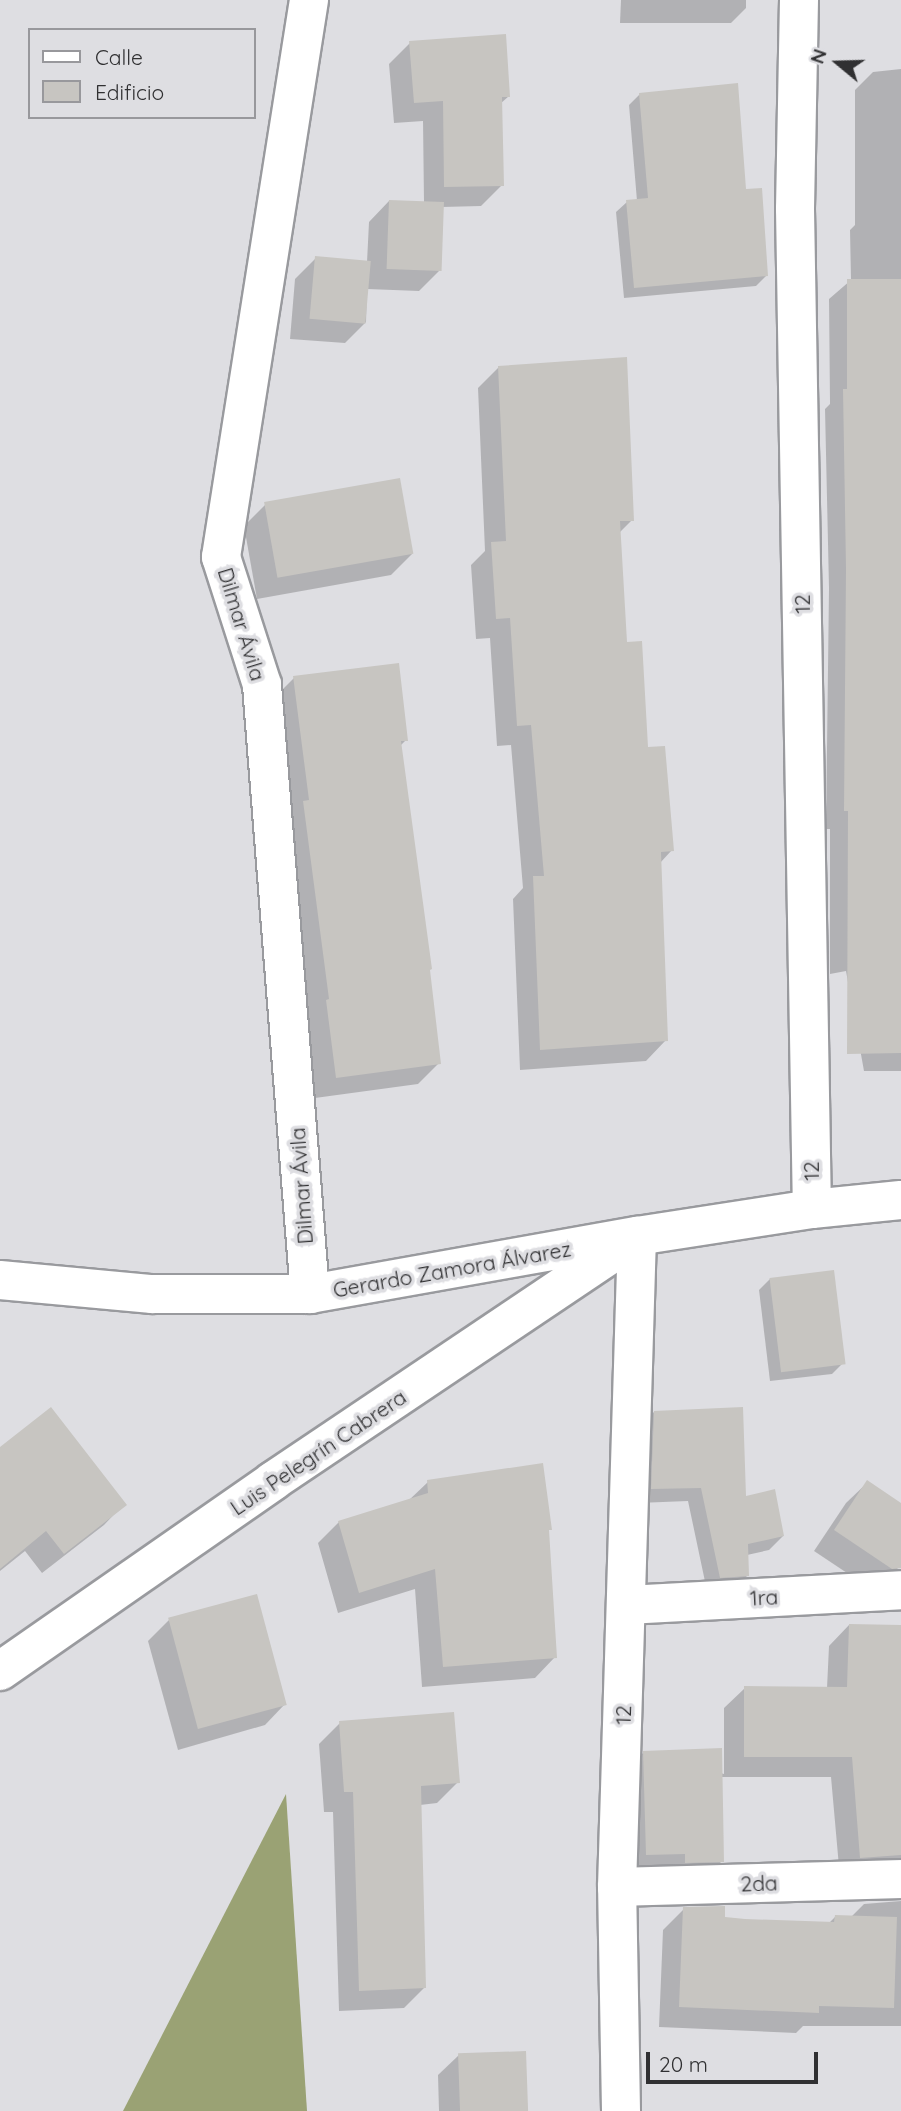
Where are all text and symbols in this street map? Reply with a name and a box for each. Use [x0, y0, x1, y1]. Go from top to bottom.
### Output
legend [28, 28, 256, 119]
north arrow [803, 28, 873, 98]
text: Calle [95, 44, 143, 70]
text: N [805, 46, 832, 67]
text: Edificio [95, 79, 164, 105]
street label: Dilmar Ávila [213, 564, 271, 684]
street label: 12 [789, 594, 815, 614]
street label: Dilmar Ávila [284, 1127, 318, 1245]
street label: 12 [798, 1161, 824, 1181]
street label: Gerardo Zamora Álvarez [331, 1236, 573, 1302]
street label: Luis Pelegrín Cabrera [225, 1384, 411, 1520]
street label: 1ra [749, 1584, 779, 1610]
street label: 12 [610, 1705, 636, 1725]
street label: 2da [740, 1870, 778, 1896]
scale bar [649, 2038, 820, 2082]
text: 20 m [659, 2051, 708, 2077]

